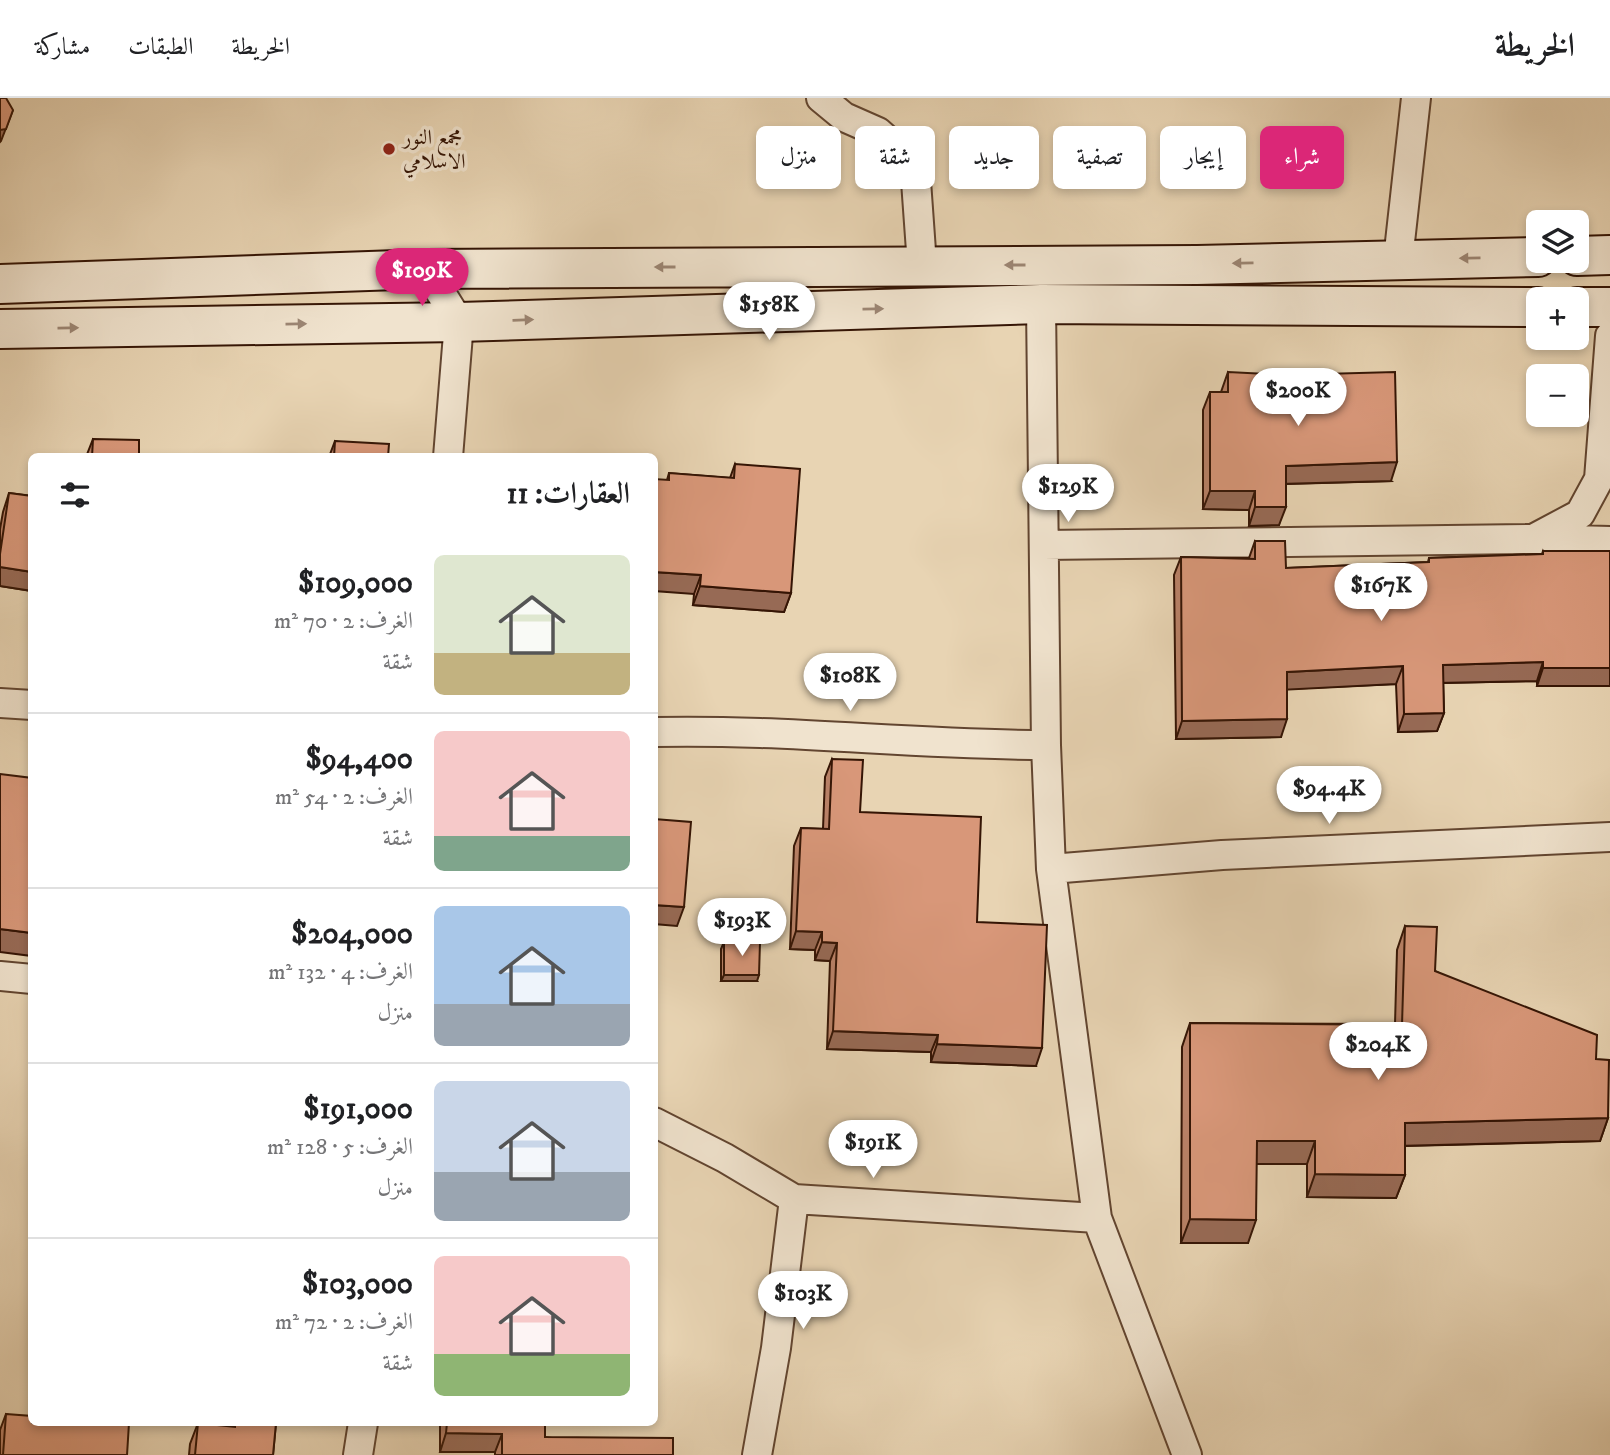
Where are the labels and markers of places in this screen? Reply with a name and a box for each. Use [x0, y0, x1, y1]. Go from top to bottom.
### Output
place label: مجمع النور الاسلامي [401, 125, 466, 178]
marker: مجمع النور الاسلامي [381, 141, 397, 157]
pin: $109K [373, 248, 471, 308]
pin: $158K [720, 282, 818, 342]
pin: $200K [1249, 368, 1347, 428]
pin: $129K [1019, 464, 1117, 524]
pin: $167K [1332, 564, 1430, 623]
pin: $108K [801, 654, 899, 713]
pin: $94.4K [1272, 766, 1386, 826]
pin: $193K [693, 898, 791, 958]
pin: $204K [1329, 1023, 1427, 1082]
pin: $191K [824, 1121, 922, 1180]
pin: $103K [754, 1272, 852, 1331]

